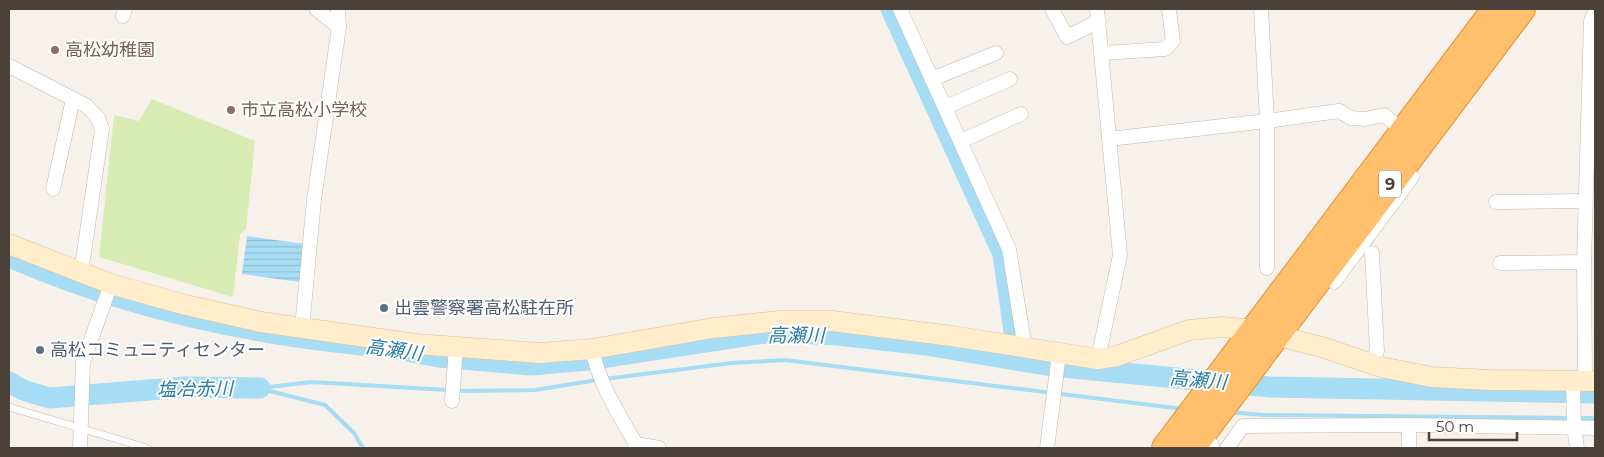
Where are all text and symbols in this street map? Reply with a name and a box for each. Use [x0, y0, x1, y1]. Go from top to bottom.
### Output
place label: 高松幼稚園 [65, 39, 155, 61]
marker: 高松幼稚園 [49, 44, 61, 56]
place label: 市立高松小学校 [241, 99, 367, 121]
marker: 市立高松小学校 [225, 104, 237, 116]
road number: 9 [1379, 170, 1401, 198]
place label: 出雲警察署高松駐在所 [394, 297, 574, 319]
marker: 出雲警察署高松駐在所 [378, 302, 390, 314]
water label: 高瀬川 [767, 324, 826, 347]
water label: 高瀬川 [364, 335, 426, 366]
place label: 高松コミュニティセンター [50, 339, 265, 361]
marker: 高松コミュニティセンター [34, 344, 46, 356]
water label: 高瀬川 [1169, 366, 1229, 394]
water label: 塩冶赤川 [157, 377, 235, 401]
scale bar [1429, 410, 1516, 442]
text: 50 m [1436, 417, 1474, 436]

